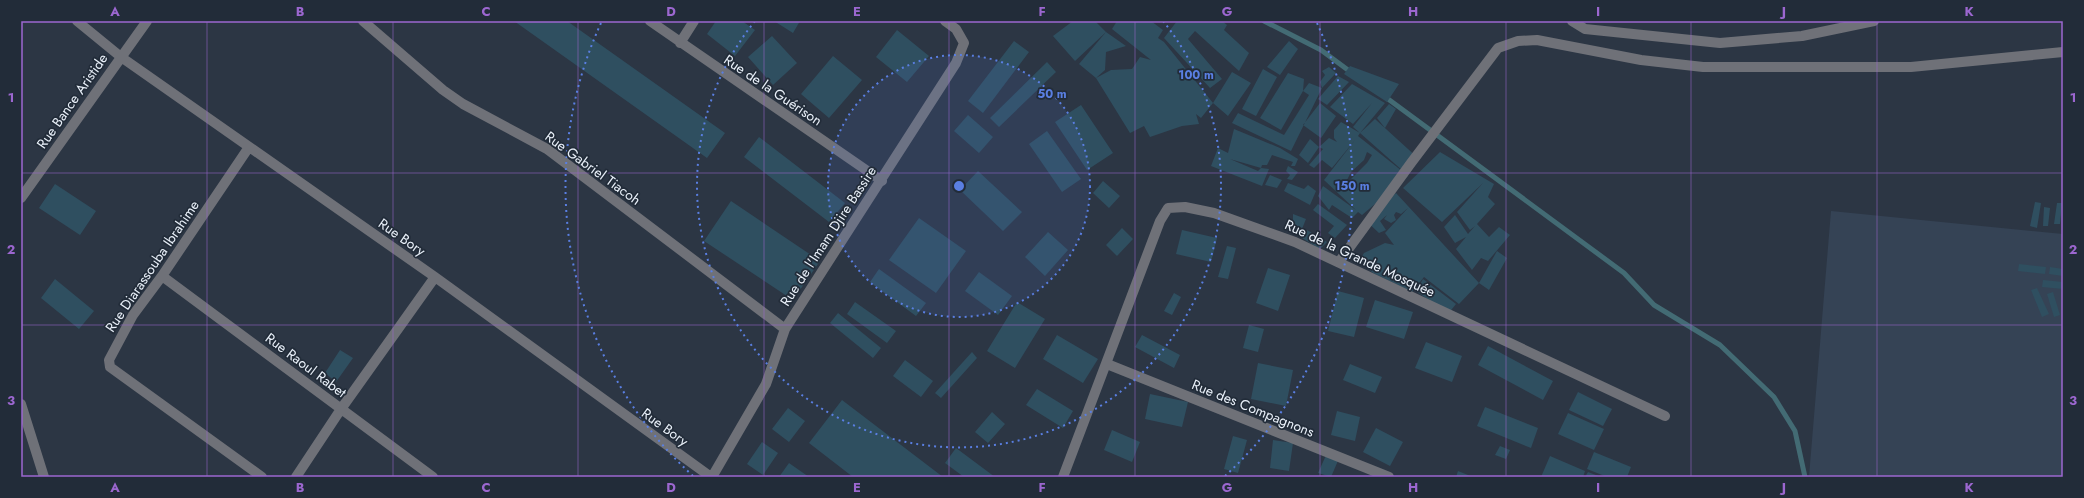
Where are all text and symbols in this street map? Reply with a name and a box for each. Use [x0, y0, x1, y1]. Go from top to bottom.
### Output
text: A [109, 2, 120, 21]
text: B [296, 2, 305, 21]
text: C [481, 2, 491, 21]
text: D [666, 2, 676, 21]
text: E [853, 2, 861, 21]
text: F [1038, 2, 1046, 21]
text: G [1222, 2, 1233, 21]
text: H [1408, 2, 1418, 21]
text: I [1596, 2, 1600, 21]
text: J [1779, 2, 1786, 21]
text: K [1964, 2, 1974, 21]
street label: Rue Bance Aristide [32, 49, 112, 153]
street label: Rue de la Guérison [720, 50, 826, 130]
text: 100 m [1178, 66, 1214, 84]
text: 50 m [1037, 85, 1067, 103]
text: 1 [8, 88, 14, 107]
text: 1 [2070, 88, 2076, 107]
street label: Rue Gabriel Tiacoh [541, 126, 645, 210]
street label: Rue de l'Imam Djire Bassire [775, 162, 881, 310]
text: 150 m [1334, 177, 1370, 195]
centre of rings [952, 179, 966, 193]
street label: Rue Diarassouba Ibrahime [100, 196, 204, 336]
street label: Rue Bory [374, 213, 430, 261]
street label: Rue de la Grande Mosquée [1282, 214, 1438, 302]
text: 2 [7, 240, 15, 259]
text: 2 [2069, 240, 2077, 259]
street label: Rue Raoul Rabet [261, 328, 351, 402]
street label: Rue des Compagnons [1189, 374, 1318, 442]
text: 3 [7, 391, 15, 410]
text: 3 [2069, 391, 2077, 410]
street label: Rue Bory [637, 403, 693, 451]
text: A [109, 478, 120, 497]
text: B [296, 478, 305, 497]
text: C [481, 478, 491, 497]
text: D [666, 478, 676, 497]
text: E [853, 478, 861, 497]
text: F [1038, 478, 1046, 497]
text: G [1222, 478, 1233, 497]
text: H [1408, 478, 1418, 497]
text: I [1596, 478, 1600, 497]
text: J [1779, 478, 1786, 497]
text: K [1964, 478, 1974, 497]

